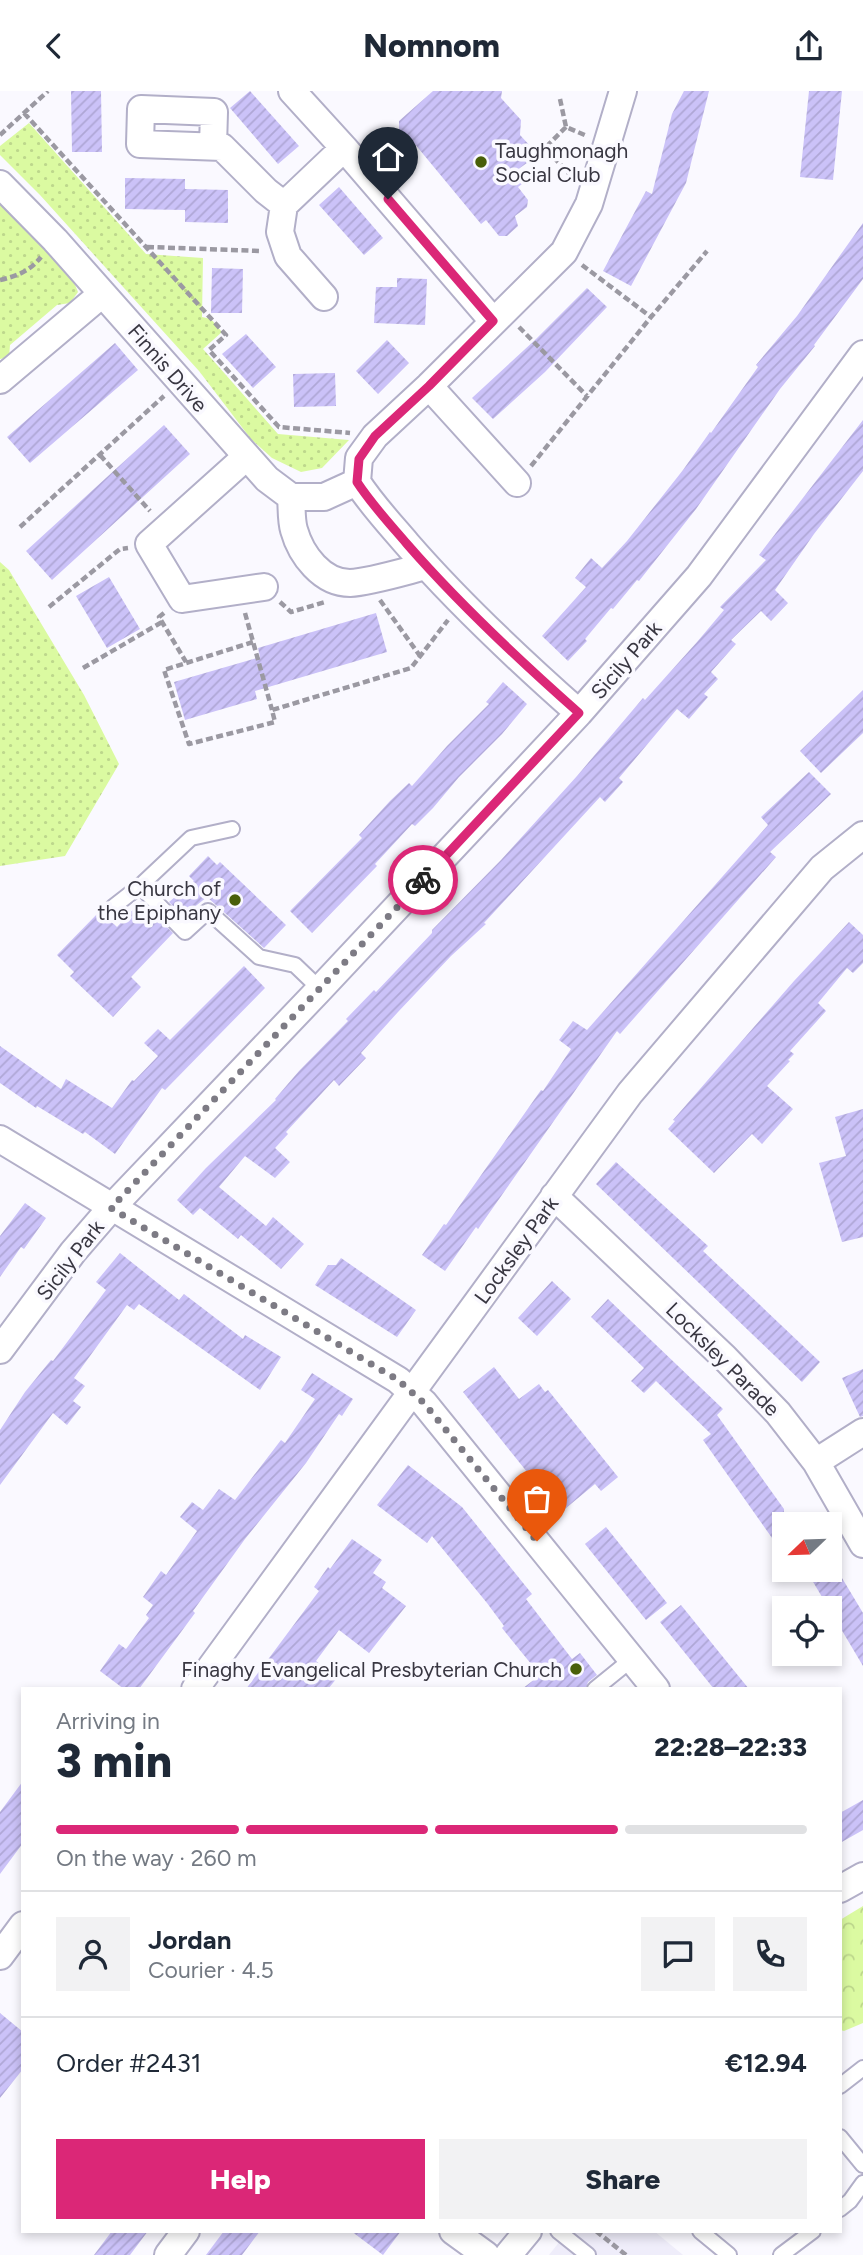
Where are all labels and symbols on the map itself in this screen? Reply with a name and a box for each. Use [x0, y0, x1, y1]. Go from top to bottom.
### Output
pin [358, 127, 418, 199]
place label: Taughmonagh Social Club [495, 138, 628, 187]
marker: Taughmonagh Social Club [473, 154, 489, 170]
street label: Finnis Drive [123, 319, 213, 417]
street label: Sicily Park [585, 615, 667, 704]
courier [388, 845, 458, 915]
place label: Church of the Epiphany [98, 876, 221, 925]
marker: Church of the Epiphany [227, 892, 243, 908]
street label: Locksley Park [469, 1191, 564, 1308]
street label: Sicily Park [31, 1214, 110, 1305]
street label: Locksley Parade [661, 1297, 785, 1421]
pin [507, 1469, 567, 1541]
north arrow [772, 1512, 842, 1582]
place label: Finaghy Evangelical Presbyterian Church [181, 1657, 562, 1682]
marker: Finaghy Evangelical Presbyterian Church [568, 1661, 584, 1677]

